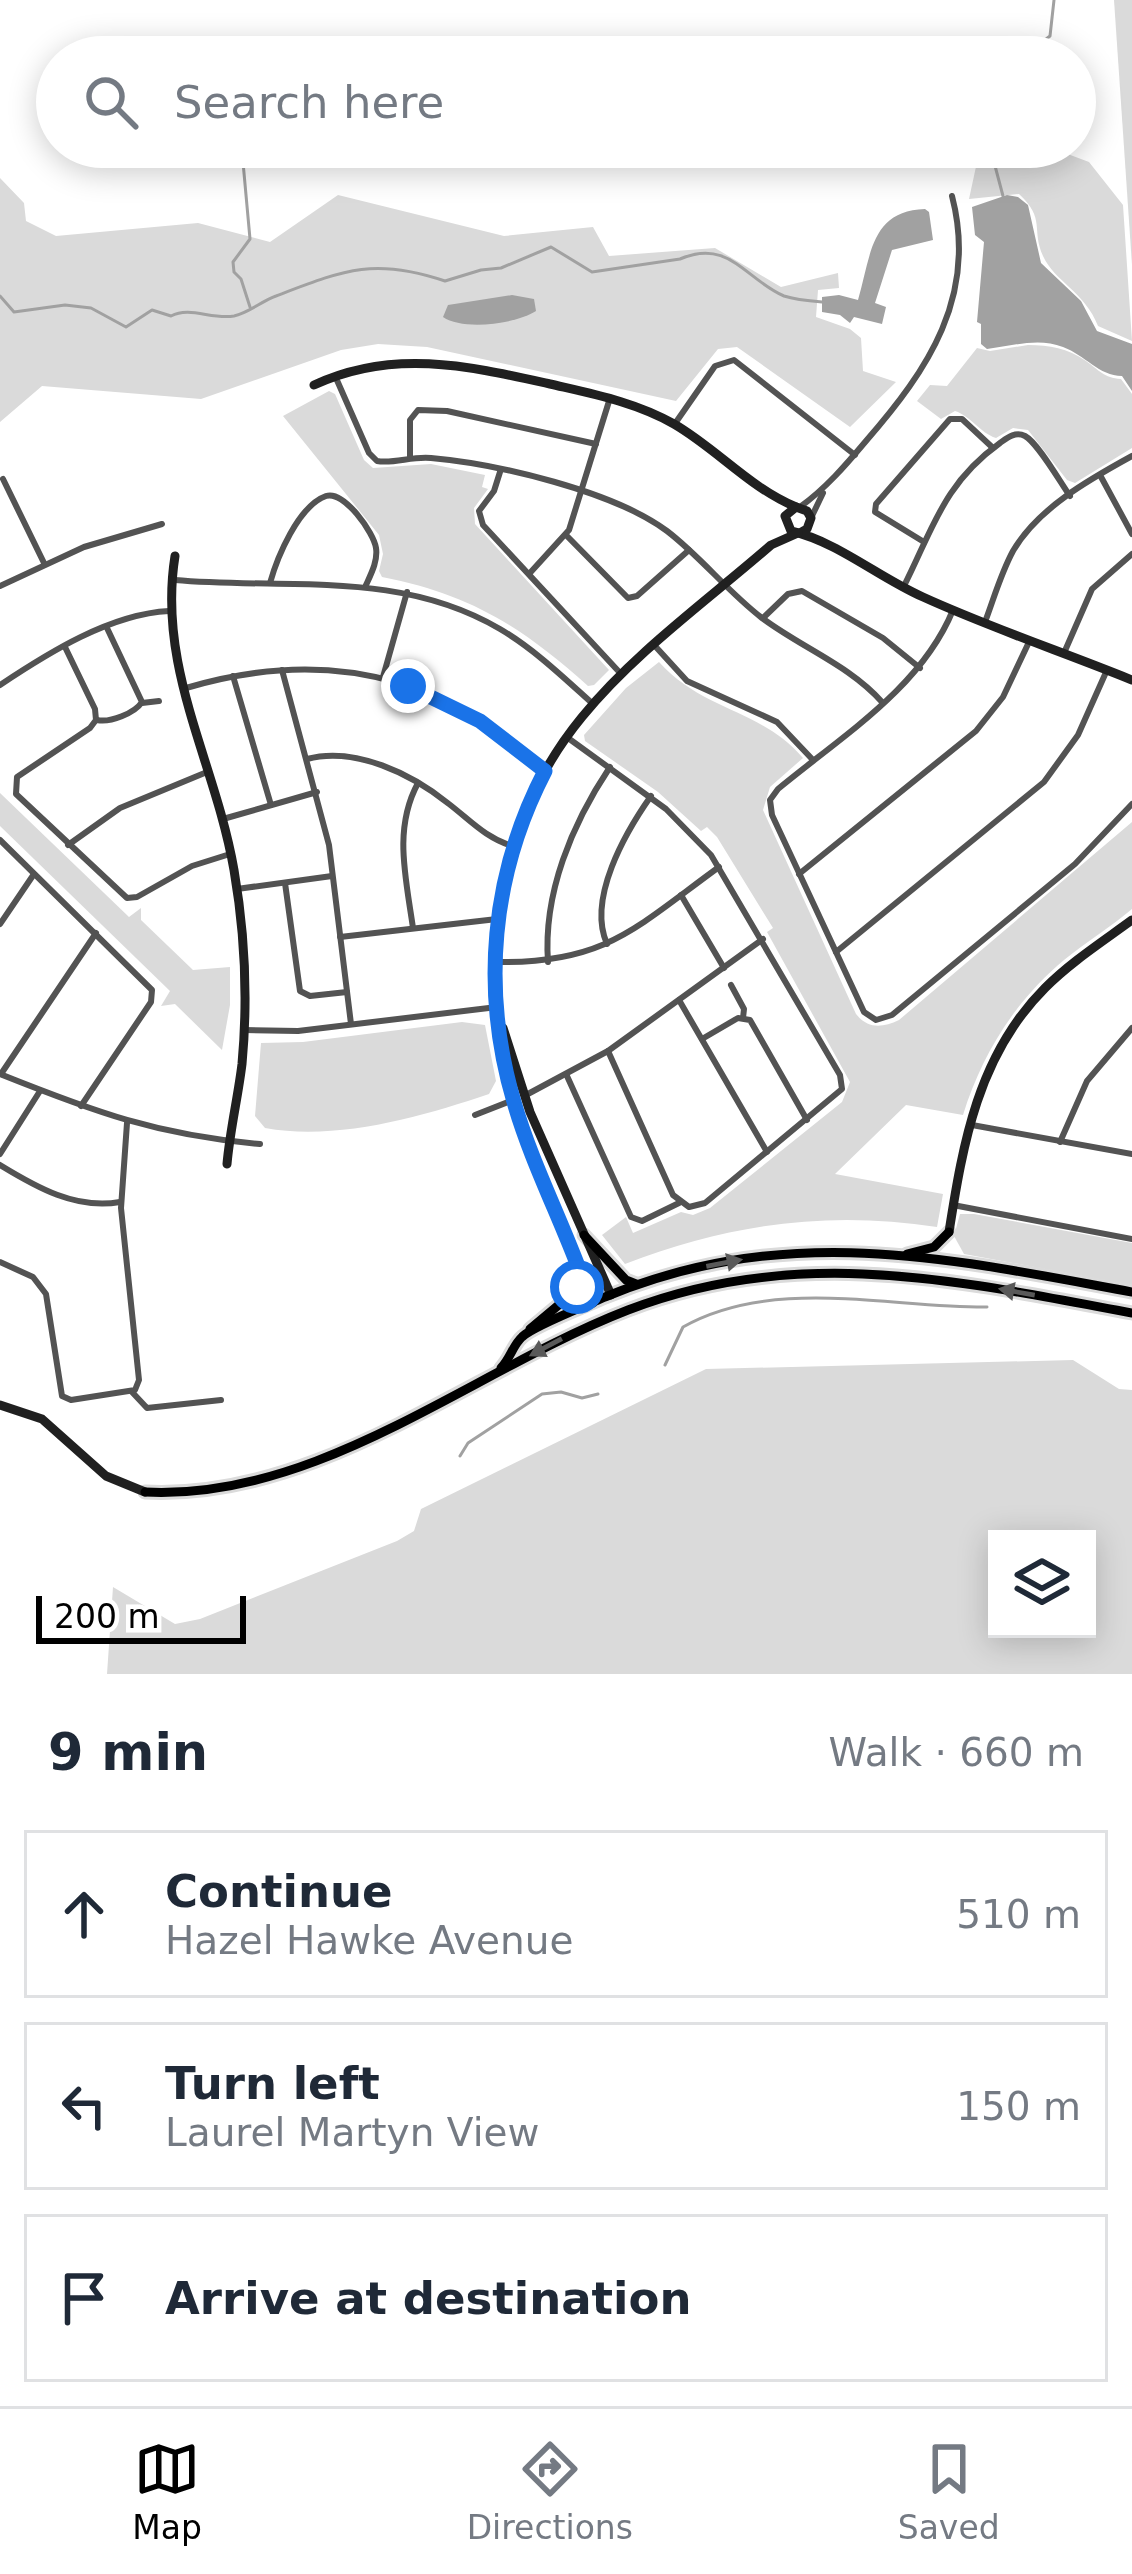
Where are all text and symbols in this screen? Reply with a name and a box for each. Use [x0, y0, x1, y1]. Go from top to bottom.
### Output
search box [36, 36, 1096, 168]
icon: search [78, 69, 144, 135]
text: Search here [174, 76, 444, 129]
route end [381, 659, 435, 713]
one-way arrow [705, 1253, 743, 1272]
route start [550, 1260, 604, 1314]
one-way arrow [998, 1282, 1035, 1301]
one-way arrow [528, 1336, 563, 1357]
map controls [988, 1530, 1096, 1638]
button: layers [988, 1530, 1096, 1638]
scale bar [36, 1590, 246, 1643]
text: 200 m [54, 1597, 160, 1636]
text: 9 min [48, 1723, 208, 1782]
text: Walk · 660 m [829, 1730, 1084, 1775]
text: Continue [165, 1865, 393, 1918]
icon: ahead [51, 1881, 117, 1947]
text: 510 m [956, 1892, 1081, 1937]
text: Hazel Hawke Avenue [165, 1918, 574, 1963]
text: Turn left [165, 2057, 380, 2110]
icon: left [51, 2073, 117, 2139]
text: 150 m [956, 2084, 1081, 2129]
text: Laurel Martyn View [165, 2110, 539, 2155]
icon: arrive [51, 2265, 117, 2331]
text: Arrive at destination [165, 2272, 691, 2325]
tab: Map [132, 2436, 202, 2547]
tab: Directions [467, 2436, 633, 2547]
tab: Saved [898, 2436, 1000, 2547]

